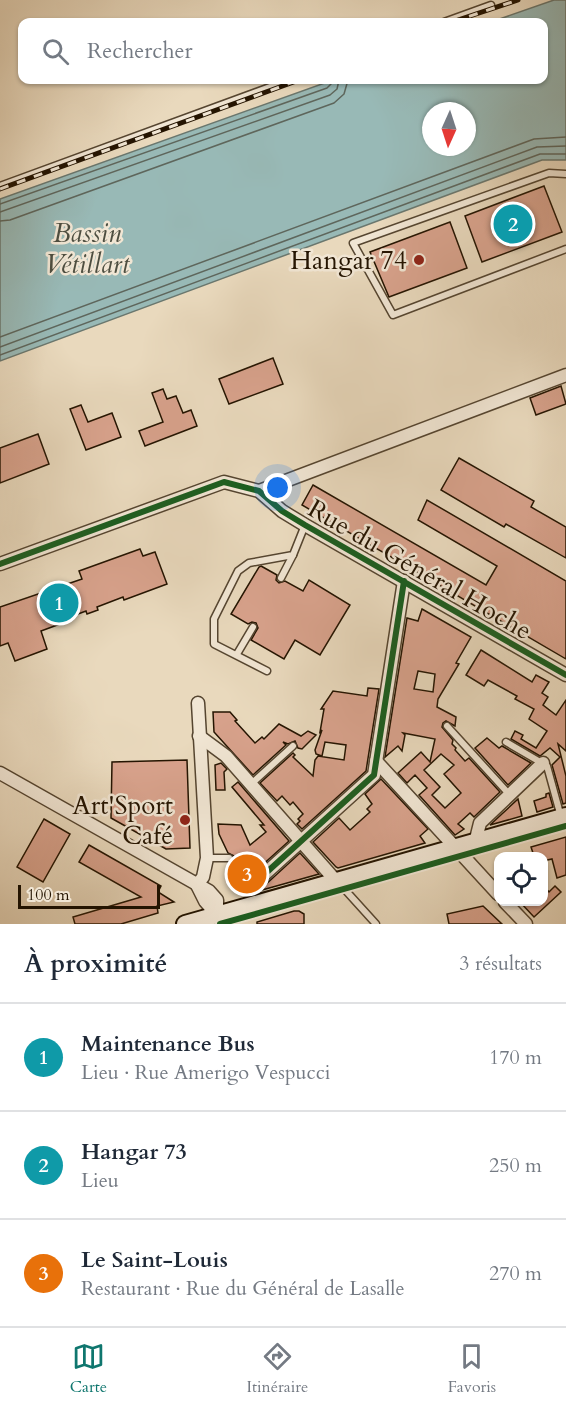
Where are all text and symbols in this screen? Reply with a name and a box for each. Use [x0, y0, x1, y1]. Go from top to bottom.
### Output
search box [18, 18, 548, 84]
icon: search [39, 35, 72, 68]
text: Rechercher [87, 36, 192, 66]
north arrow [422, 102, 476, 156]
pin: 2 [494, 202, 532, 246]
water label: Bassin Vétillart [45, 215, 131, 283]
place label: Hangar 74 [290, 243, 407, 278]
marker: Hangar 74 [412, 253, 426, 267]
your location [263, 473, 292, 502]
street label: Rue du Général Hoche [301, 491, 538, 648]
pin: 1 [40, 580, 78, 626]
place label: Art'Sport Café [72, 788, 173, 853]
marker: Art'Sport Café [178, 813, 192, 827]
pin: 3 [228, 852, 266, 896]
map controls [494, 852, 548, 906]
button: locate [494, 852, 548, 906]
scale bar [18, 882, 160, 910]
text: 100 m [27, 884, 69, 906]
text: À proximité [24, 946, 167, 981]
text: 3 résultats [459, 950, 542, 977]
text: Maintenance Bus [81, 1029, 255, 1059]
text: 1 [38, 1044, 49, 1071]
text: 170 m [489, 1044, 542, 1071]
text: Lieu · Rue Amerigo Vespucci [81, 1059, 330, 1086]
text: Hangar 73 [81, 1137, 187, 1167]
text: 2 [38, 1152, 49, 1179]
text: 250 m [489, 1152, 542, 1179]
text: Lieu [81, 1167, 119, 1194]
text: Le Saint-Louis [81, 1245, 228, 1275]
text: 3 [38, 1260, 49, 1287]
text: 270 m [489, 1260, 542, 1287]
text: Restaurant · Rue du Général de Lasalle [81, 1275, 404, 1302]
tab: Carte [70, 1340, 107, 1398]
tab: Itinéraire [247, 1340, 308, 1398]
tab: Favoris [448, 1340, 496, 1398]

